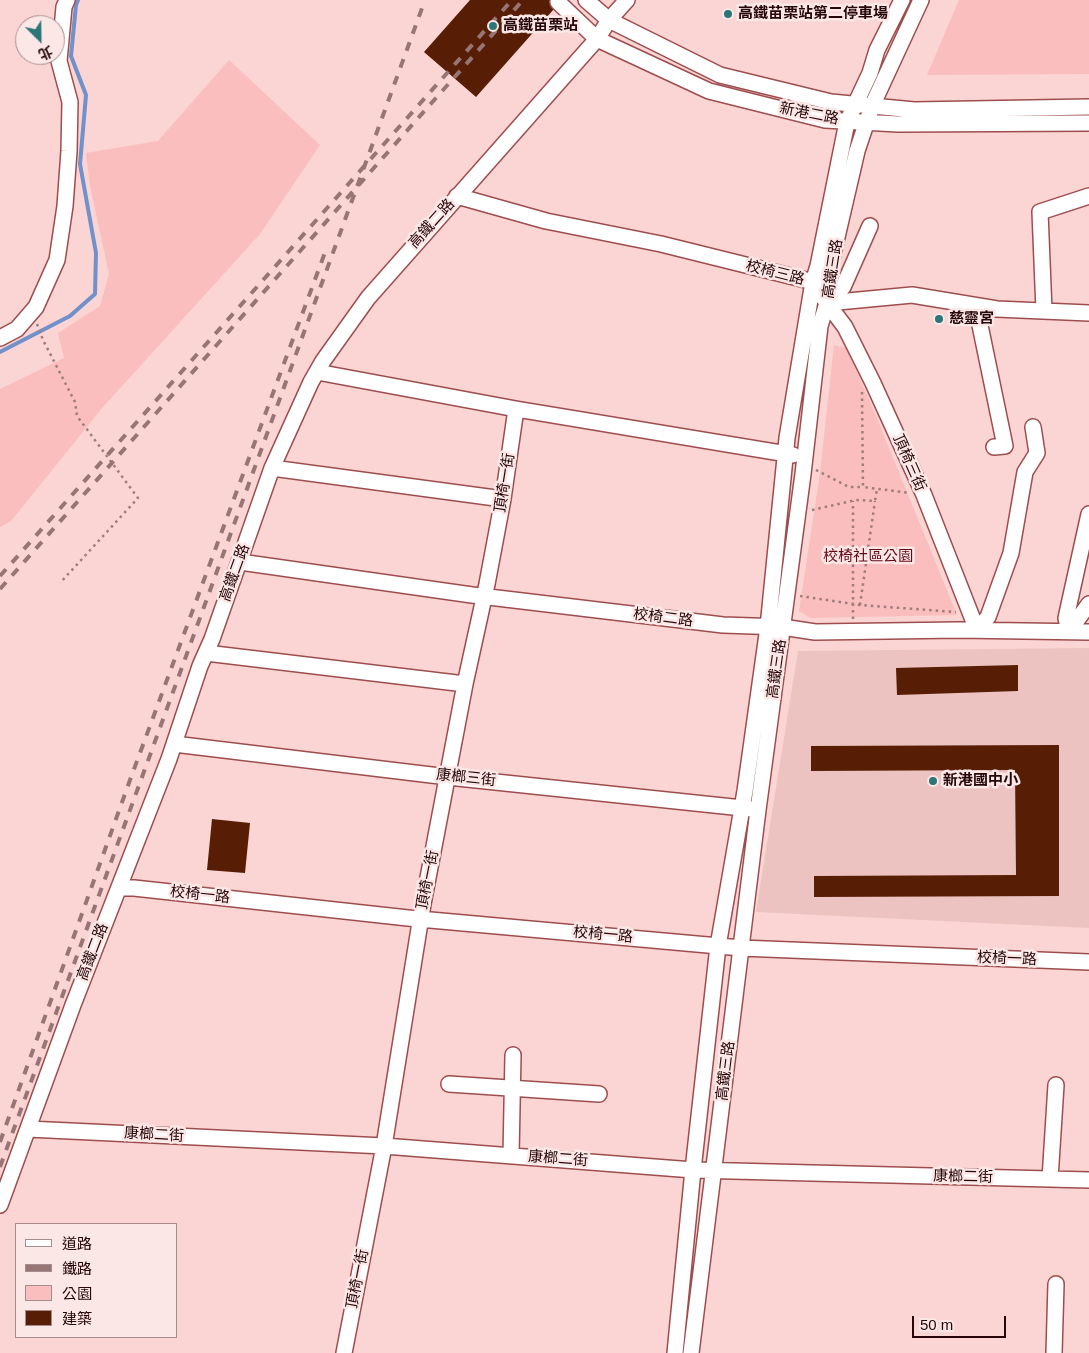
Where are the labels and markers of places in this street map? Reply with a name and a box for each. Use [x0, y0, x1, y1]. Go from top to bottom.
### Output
place label: 高鐵苗栗站第二停車場 [738, 5, 888, 23]
marker: 高鐵苗栗站第二停車場 [722, 8, 734, 20]
place label: 高鐵苗栗站 [503, 17, 578, 35]
marker: 高鐵苗栗站 [487, 20, 499, 32]
place label: 慈靈宮 [949, 310, 994, 328]
marker: 慈靈宮 [933, 313, 945, 325]
place label: 新港國中小 [943, 772, 1018, 790]
marker: 新港國中小 [927, 775, 939, 787]

